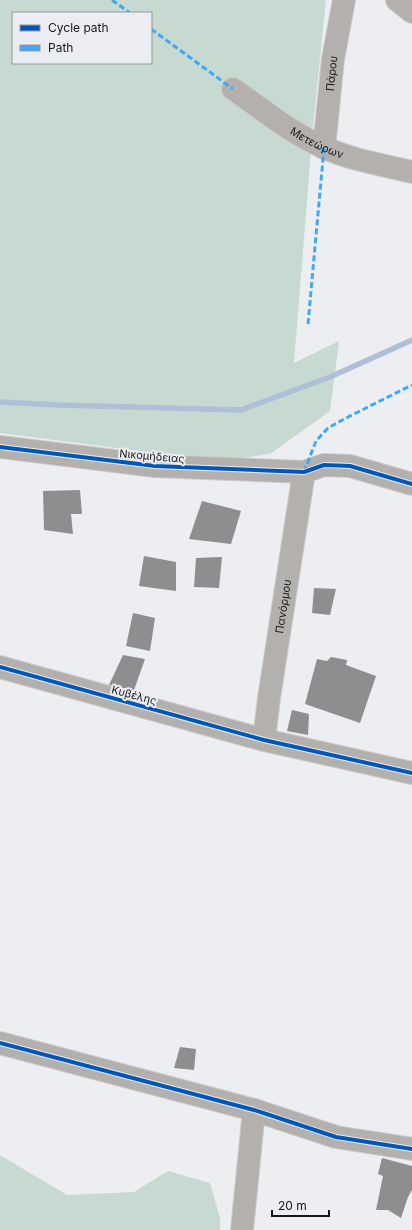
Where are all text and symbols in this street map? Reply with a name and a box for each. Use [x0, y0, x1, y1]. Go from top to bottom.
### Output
legend [12, 12, 152, 64]
text: Cycle path [48, 20, 109, 35]
text: Path [48, 40, 73, 55]
street label: Πάρου [323, 55, 340, 92]
street label: Μετεώρων [288, 124, 346, 162]
street label: Νικομήδειας [119, 446, 185, 466]
street label: Πανόρμου [272, 578, 294, 634]
street label: Κυβέλης [110, 682, 158, 708]
scale bar [272, 1192, 329, 1218]
text: 20 m [278, 1198, 307, 1213]

